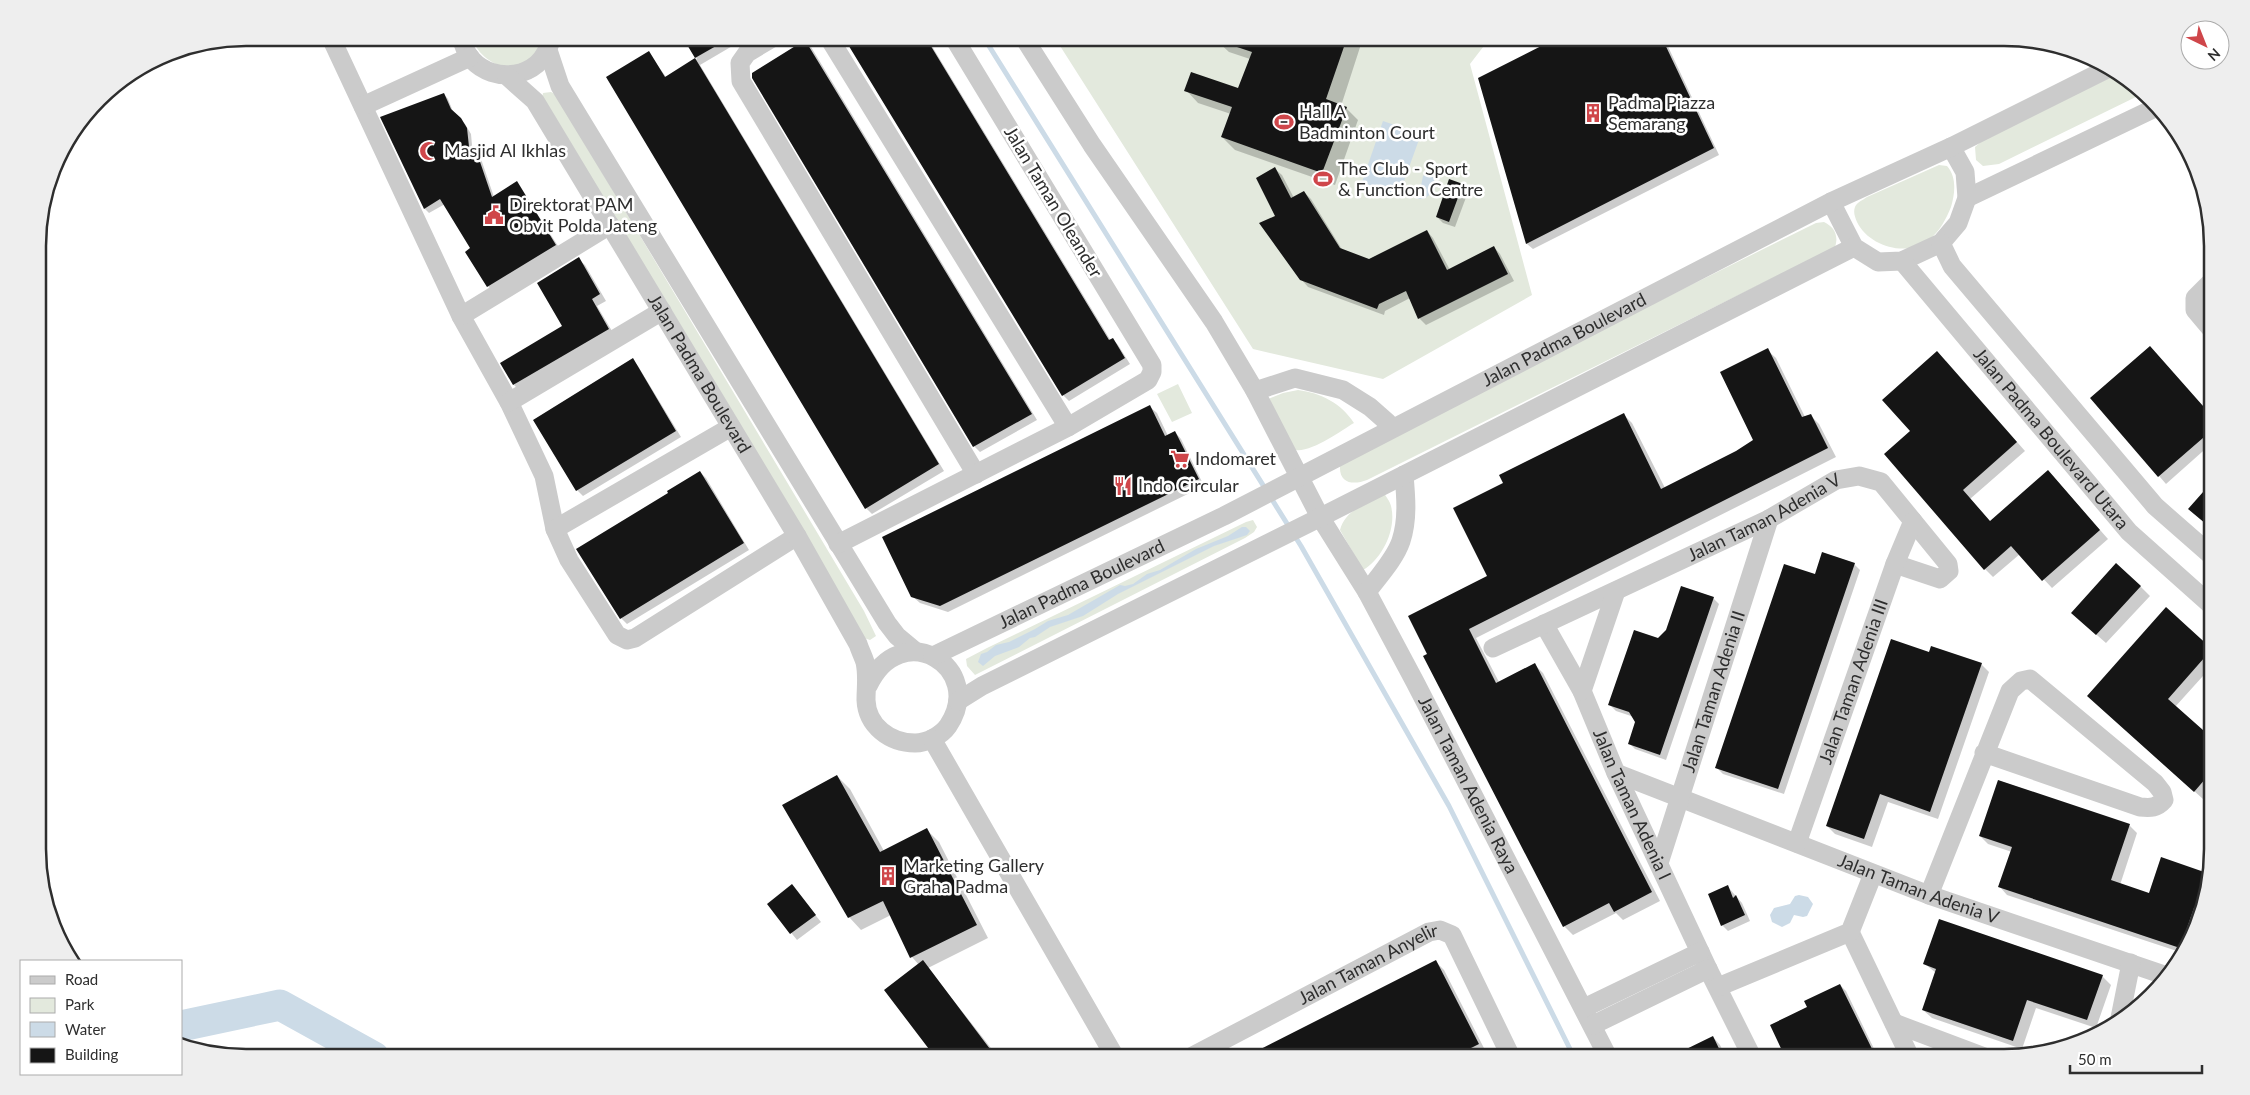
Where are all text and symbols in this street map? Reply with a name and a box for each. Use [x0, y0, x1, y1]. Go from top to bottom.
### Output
north arrow [2180, 20, 2230, 70]
text: N [2204, 45, 2224, 65]
place label: Padma Piazza Semarang [1608, 91, 1715, 134]
place label: Hall A Badminton Court [1299, 100, 1435, 143]
building icon: Padma Piazza Semarang [1582, 102, 1604, 124]
sports icon: Hall A Badminton Court [1273, 111, 1295, 133]
street label: Jalan Taman Oleander [1000, 122, 1108, 281]
place label: Masjid Al Ikhlas [444, 139, 566, 161]
mosque icon: Masjid Al Ikhlas [418, 140, 440, 162]
place label: The Club - Sport & Function Centre [1338, 157, 1483, 200]
sports icon: The Club - Sport & Function Centre [1312, 168, 1334, 190]
place label: Direktorat PAM Obvit Polda Jateng [509, 193, 657, 236]
public building icon: Direktorat PAM Obvit Polda Jateng [483, 204, 505, 226]
street label: Jalan Padma Boulevard [1478, 288, 1650, 391]
street label: Jalan Padma Boulevard [644, 290, 756, 457]
street label: Jalan Padma Boulevard Utara [1969, 343, 2134, 533]
place label: Indomaret [1195, 447, 1277, 469]
supermarket icon: Indomaret [1169, 448, 1191, 470]
street label: Jalan Taman Adenia V [1684, 467, 1845, 566]
place label: Indo Circular [1138, 474, 1239, 496]
restaurant icon: Indo Circular [1112, 475, 1134, 497]
street label: Jalan Padma Boulevard [995, 534, 1168, 633]
street label: Jalan Taman Adenia III [1814, 596, 1892, 767]
street label: Jalan Taman Adenia II [1677, 608, 1749, 775]
street label: Jalan Taman Adenia Raya [1414, 692, 1524, 877]
street label: Jalan Taman Adenia I [1589, 725, 1677, 883]
street label: Jalan Taman Adenia V [1835, 849, 2003, 928]
place label: Marketing Gallery Graha Padma [903, 854, 1045, 897]
building icon: Marketing Gallery Graha Padma [877, 865, 899, 887]
street label: Jalan Taman Anyelir [1294, 919, 1440, 1009]
legend [20, 960, 182, 1075]
text: Road [65, 970, 98, 988]
text: Park [65, 995, 95, 1013]
text: Water [65, 1020, 106, 1038]
scale bar [2070, 1042, 2202, 1074]
text: Building [65, 1045, 118, 1063]
text: 50 m [2078, 1050, 2112, 1068]

